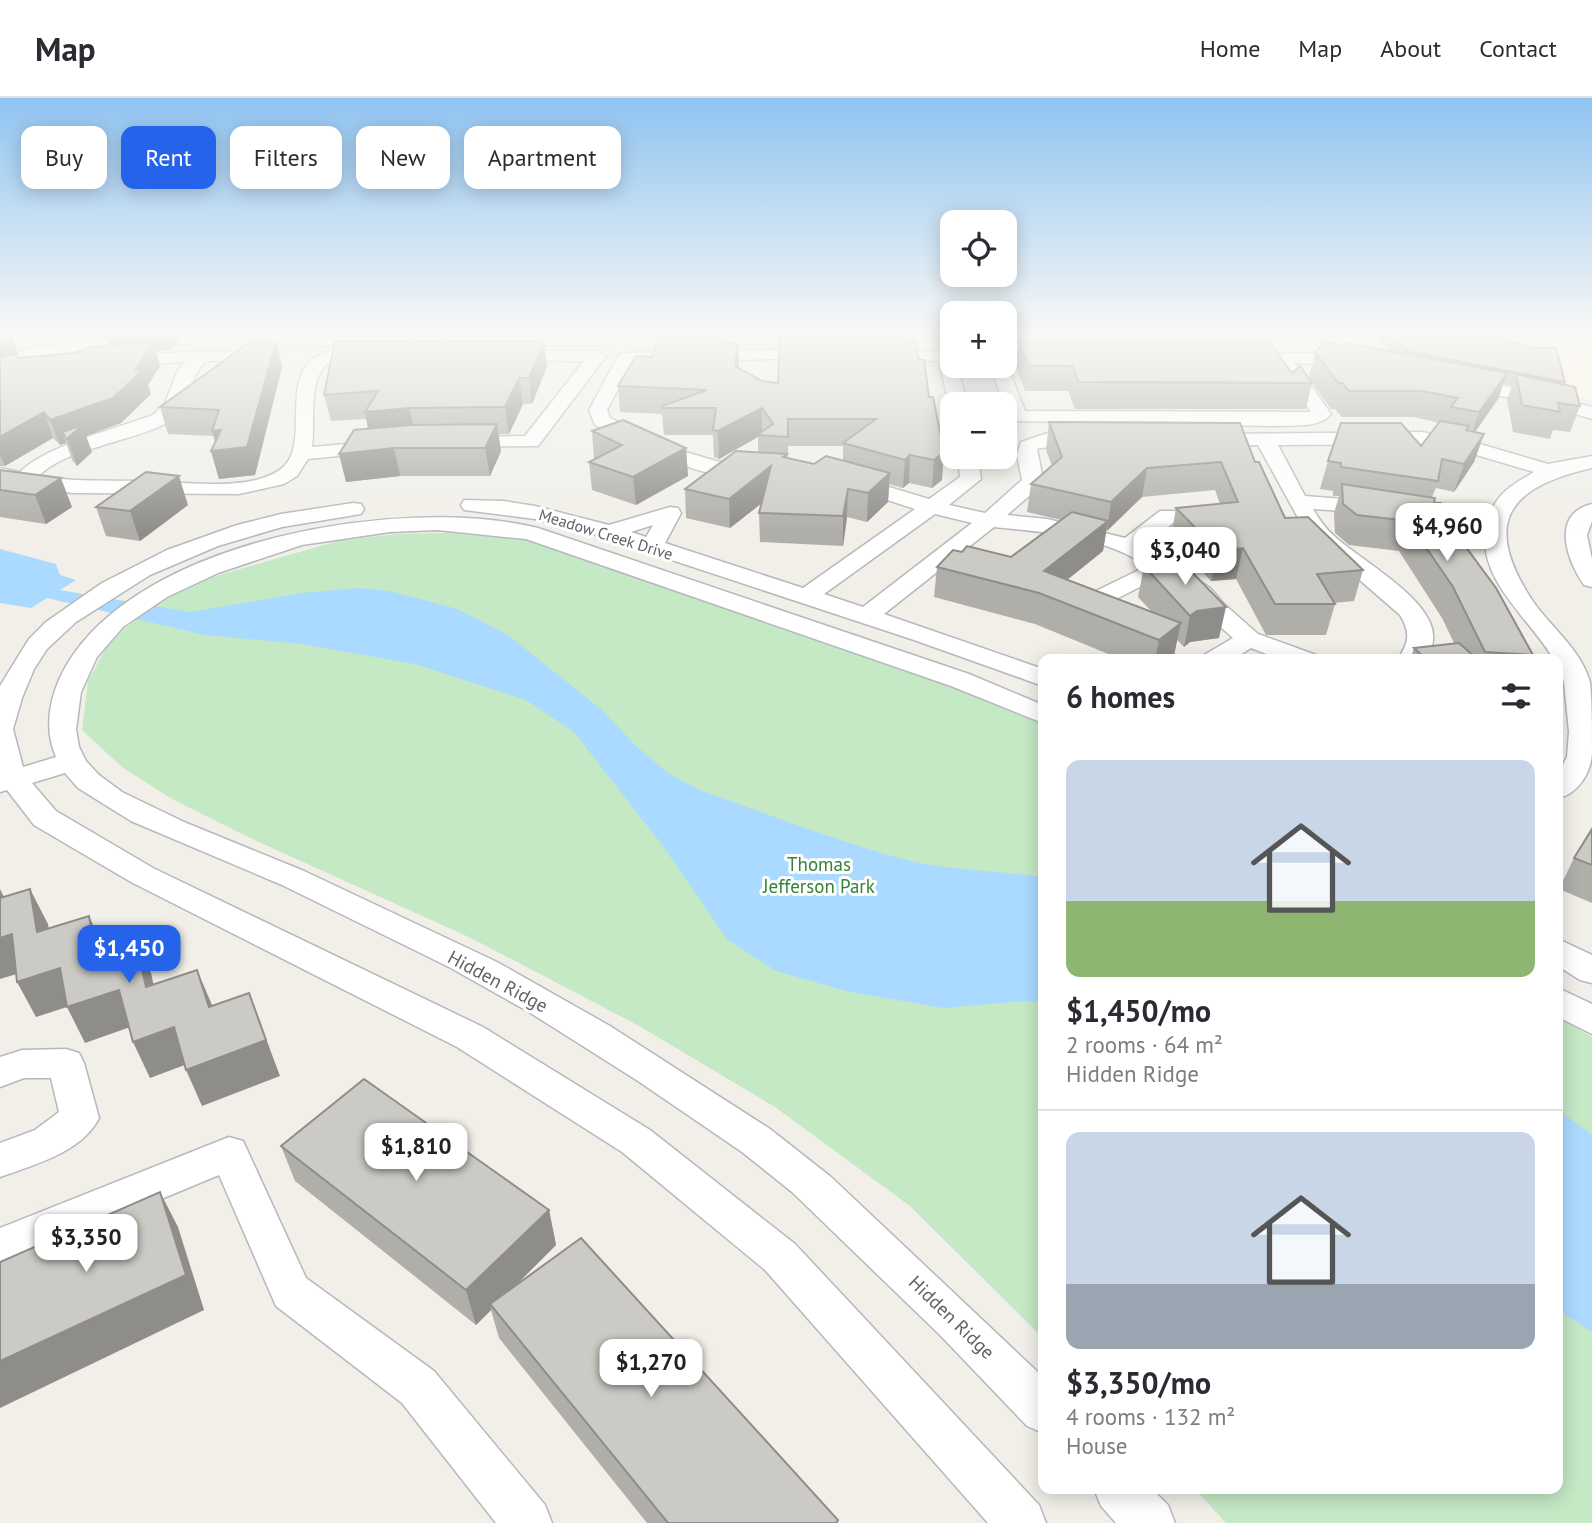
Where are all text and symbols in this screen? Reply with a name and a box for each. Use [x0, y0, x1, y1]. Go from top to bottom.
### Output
text: Map [35, 27, 96, 70]
text: Home [1200, 33, 1260, 64]
text: Map [1298, 33, 1342, 64]
text: About [1380, 33, 1441, 64]
text: Contact [1479, 33, 1557, 64]
chip: Buy [21, 126, 107, 189]
chip: Rent [121, 126, 216, 189]
chip: Filters [230, 126, 342, 189]
chip: New [356, 126, 450, 189]
chip: Apartment [464, 126, 621, 189]
map controls [940, 210, 1017, 469]
button: locate [940, 210, 1017, 287]
button: + [940, 301, 1017, 378]
button: − [940, 392, 1017, 469]
street label: Meadow Creek Drive [537, 504, 675, 564]
pin: $4,960 [1390, 504, 1504, 563]
text: $4,960 [1411, 511, 1483, 540]
pin: $3,040 [1128, 528, 1242, 587]
text: $3,040 [1149, 535, 1221, 564]
text: 6 homes [1066, 677, 1175, 716]
icon: filters [1497, 677, 1535, 715]
icon: home [1238, 805, 1364, 931]
park label: Thomas Jefferson Park [762, 852, 875, 898]
pin: $1,450 [72, 926, 186, 985]
text: $1,450 [93, 933, 165, 962]
street label: Hidden Ridge [444, 945, 552, 1017]
text: $1,450/mo [1066, 991, 1211, 1030]
text: 2 rooms · 64 m² [1066, 1030, 1223, 1059]
text: Hidden Ridge [1066, 1059, 1199, 1088]
pin: $1,810 [359, 1124, 473, 1183]
text: $1,810 [380, 1131, 452, 1160]
icon: home [1238, 1177, 1364, 1303]
pin: $3,350 [29, 1214, 143, 1274]
text: $3,350 [50, 1222, 122, 1251]
street label: Hidden Ridge [904, 1270, 1000, 1364]
pin: $1,270 [594, 1340, 708, 1399]
text: $1,270 [615, 1347, 687, 1376]
text: $3,350/mo [1066, 1363, 1211, 1402]
text: 4 rooms · 132 m² [1066, 1402, 1235, 1431]
text: House [1066, 1431, 1128, 1460]

